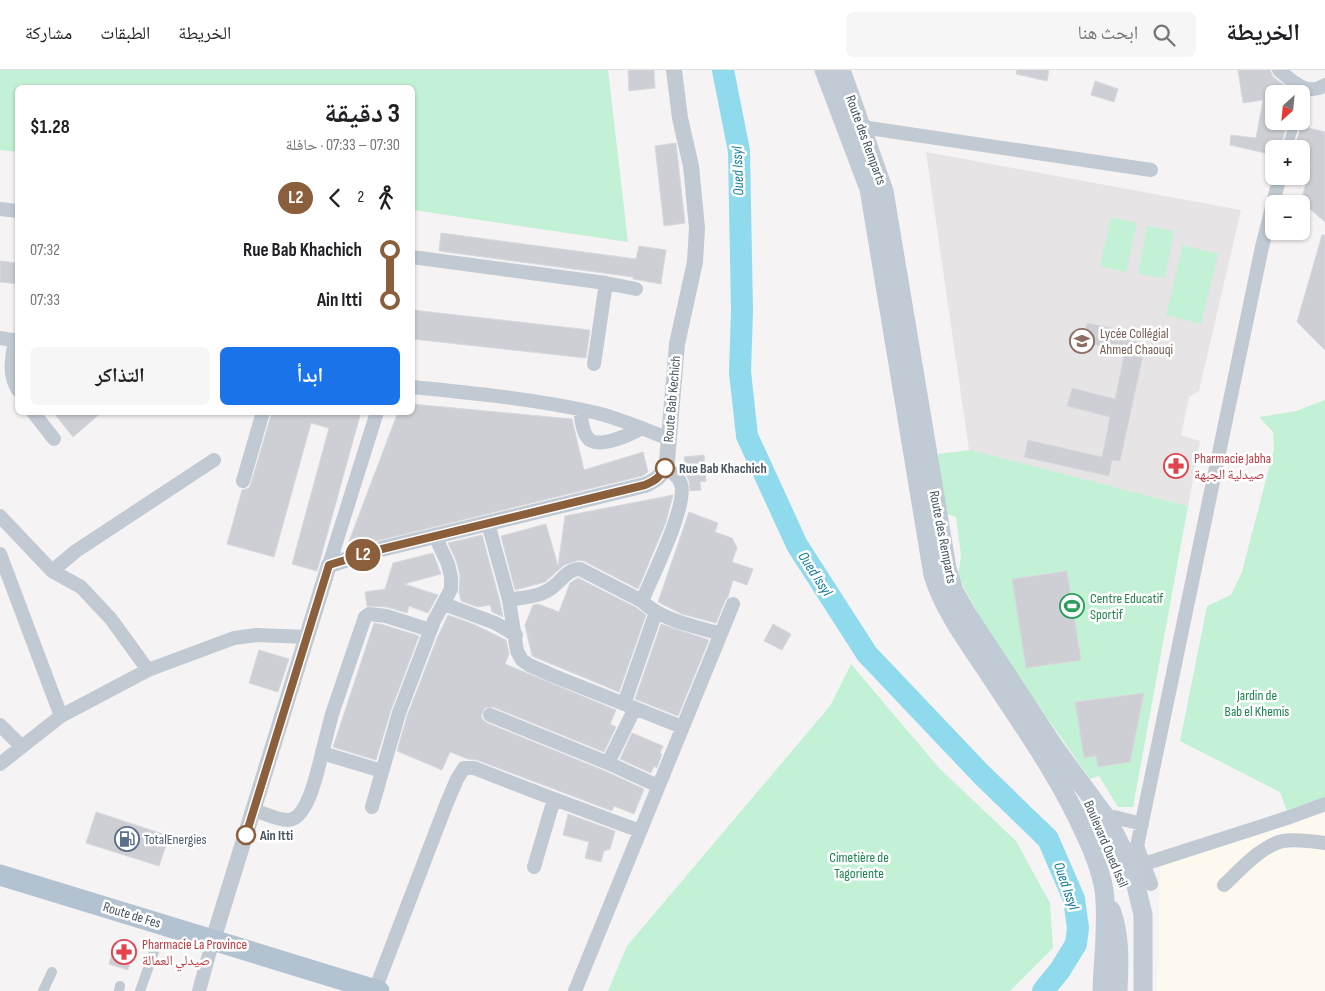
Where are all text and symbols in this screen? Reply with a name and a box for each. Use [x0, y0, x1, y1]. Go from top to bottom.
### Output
search box [846, 12, 1196, 57]
text: الخريطة [1226, 18, 1300, 47]
icon: search [1150, 21, 1178, 49]
text: ابحث هنا [1077, 22, 1138, 45]
text: مشاركة [25, 23, 72, 44]
text: الطبقات [100, 23, 150, 44]
text: الخريطة [178, 23, 231, 44]
north arrow [1265, 85, 1310, 130]
map controls [1265, 85, 1310, 240]
street label: Route des Remparts [842, 93, 890, 187]
text: 3 دقيقة [324, 97, 400, 130]
text: $1.28 [30, 116, 70, 139]
text: 07:30 – 07:33 · حافلة [286, 136, 400, 155]
button: + [1265, 140, 1310, 185]
water label: Oued Issyl [728, 145, 748, 196]
icon: back [321, 184, 349, 212]
icon: walk [372, 184, 400, 212]
text: L2 [288, 187, 303, 208]
text: 2 [357, 188, 364, 207]
button: − [1265, 195, 1310, 240]
text: Rue Bab Khachich [243, 239, 362, 262]
text: 07:32 [30, 241, 60, 260]
text: Ain Itti [317, 289, 362, 312]
text: 07:33 [30, 291, 60, 310]
place label: Lycée Collégial Ahmed Chaouqi [1099, 325, 1173, 358]
school or university icon: Lycée Collégial Ahmed Chaouqi [1069, 328, 1095, 354]
button: التذاكر [30, 347, 210, 405]
button: ابدأ [220, 347, 400, 405]
street label: Route Bab Kechich [660, 355, 684, 443]
place label: Pharmacie Jabha صيدلية الجبهة [1194, 450, 1271, 483]
pharmacy icon: Pharmacie Jabha صيدلية الجبهة [1163, 453, 1189, 479]
marker: Rue Bab Khachich [655, 458, 675, 478]
place label: Rue Bab Khachich [679, 460, 767, 477]
street label: Route des Remparts [926, 489, 960, 585]
line badge: L2 [340, 539, 386, 571]
text: L2 [355, 544, 371, 565]
water label: Oued Issyl [794, 548, 837, 601]
place label: Centre Educatif Sportif [1090, 590, 1164, 623]
sports icon: Centre Educatif Sportif [1059, 593, 1085, 619]
park label: Jardin de Bab el Khemis [1225, 687, 1289, 720]
street label: Boulevard Oued Issil [1080, 798, 1132, 890]
marker: Ain Itti [236, 825, 256, 845]
fuel station icon: TotalEnergies [114, 826, 140, 852]
place label: Ain Itti [259, 827, 293, 844]
place label: TotalEnergies [144, 831, 207, 848]
park label: Cimetière de Tagoriente [829, 849, 889, 882]
water label: Oued Issyl [1049, 860, 1083, 914]
street label: Route de Fes [101, 898, 163, 932]
place label: Pharmacie La Province صيدلي العمالة [142, 936, 247, 971]
pharmacy icon: Pharmacie La Province صيدلي العمالة [111, 939, 137, 965]

